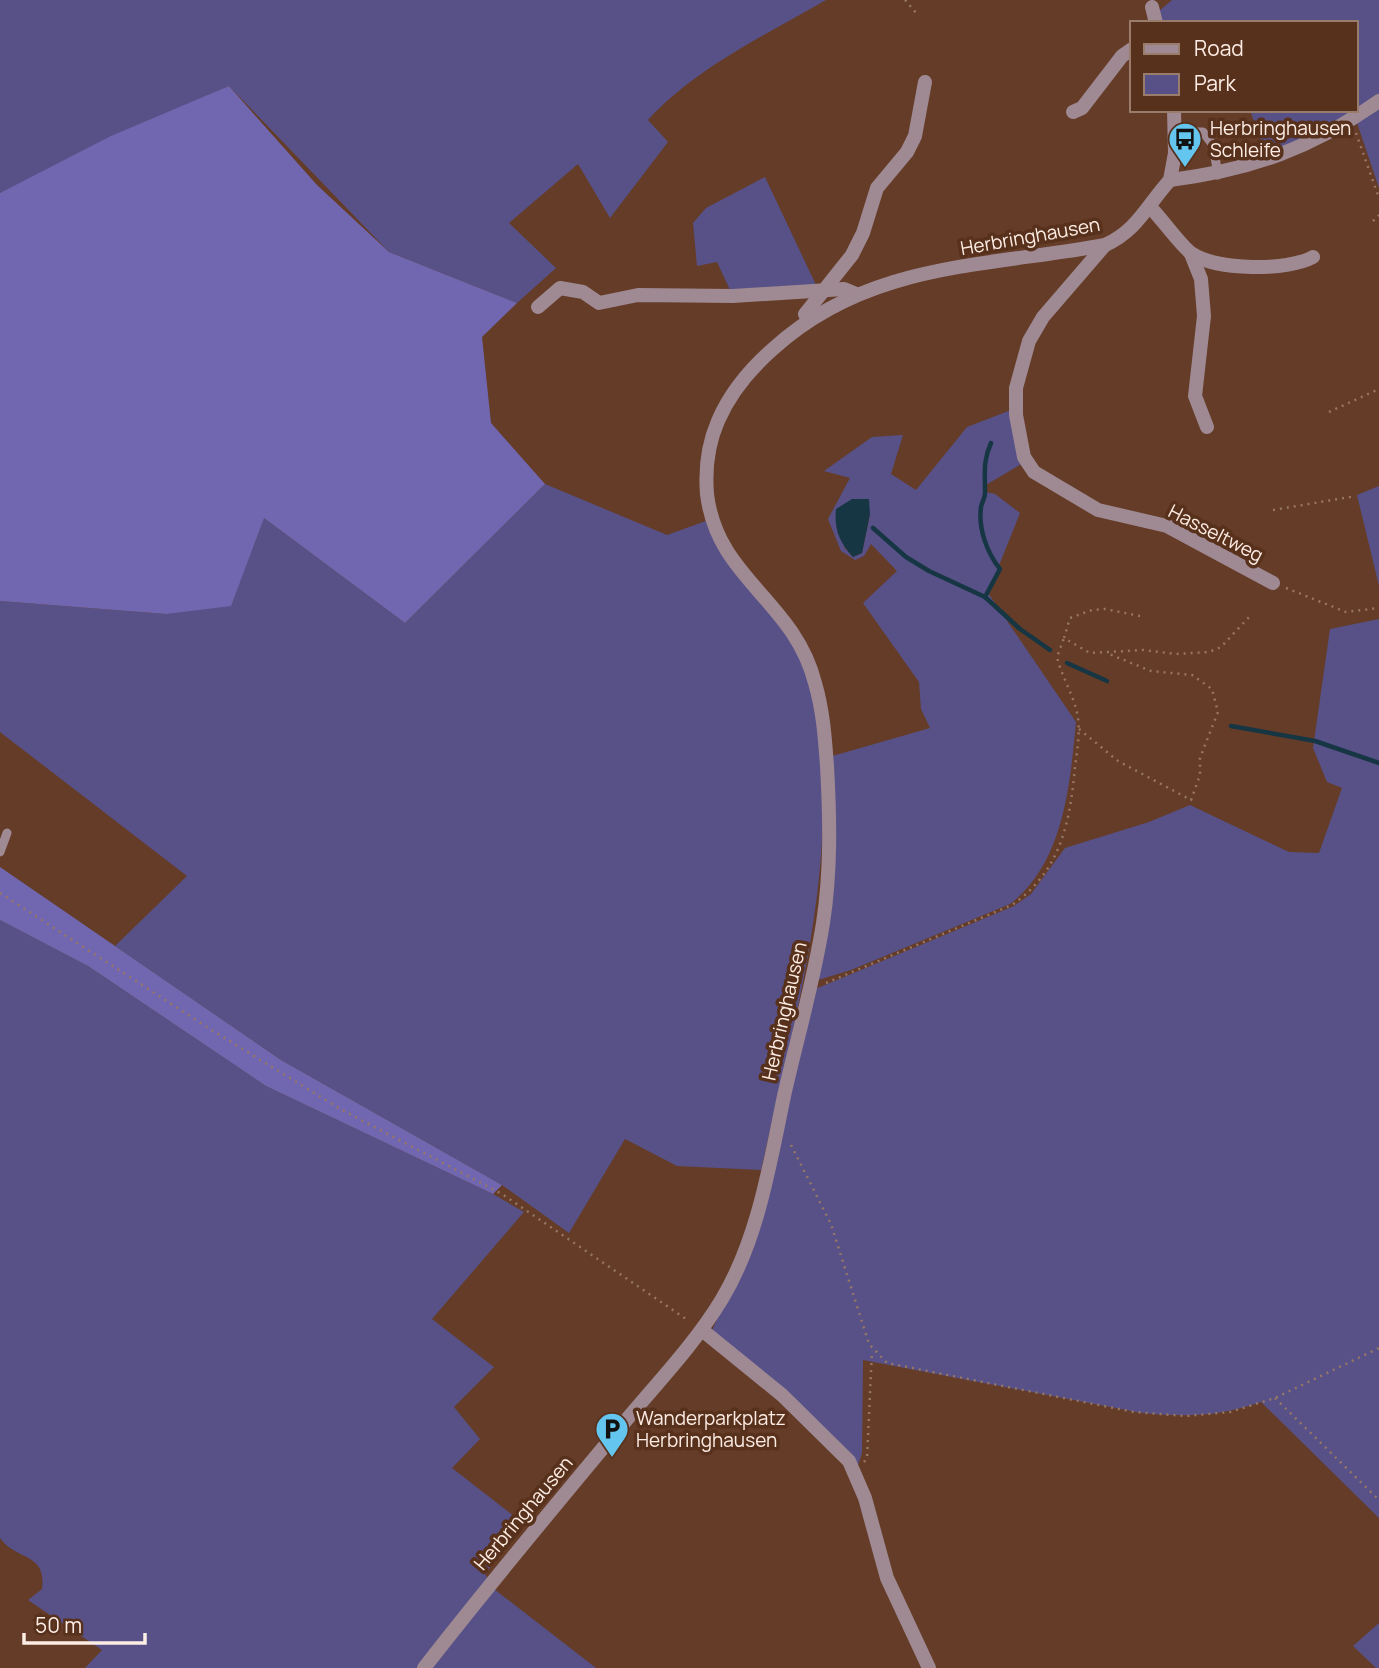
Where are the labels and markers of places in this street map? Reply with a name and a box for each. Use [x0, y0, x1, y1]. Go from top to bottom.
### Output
place label: Herbringhausen Schleife [1210, 115, 1351, 163]
bus stop icon: Herbringhausen Schleife [1166, 120, 1204, 169]
place label: Wanderparkplatz Herbringhausen [636, 1405, 786, 1453]
parking icon: Wanderparkplatz Herbringhausen [593, 1410, 631, 1459]

